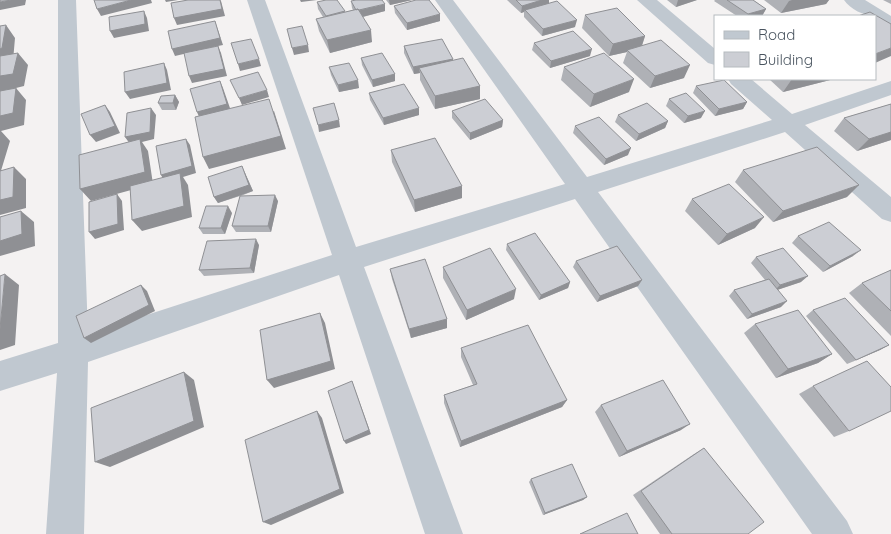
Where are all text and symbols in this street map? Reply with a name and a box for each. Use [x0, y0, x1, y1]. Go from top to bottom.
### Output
legend [714, 15, 876, 80]
text: Road [758, 25, 795, 44]
text: Building [758, 50, 813, 69]

